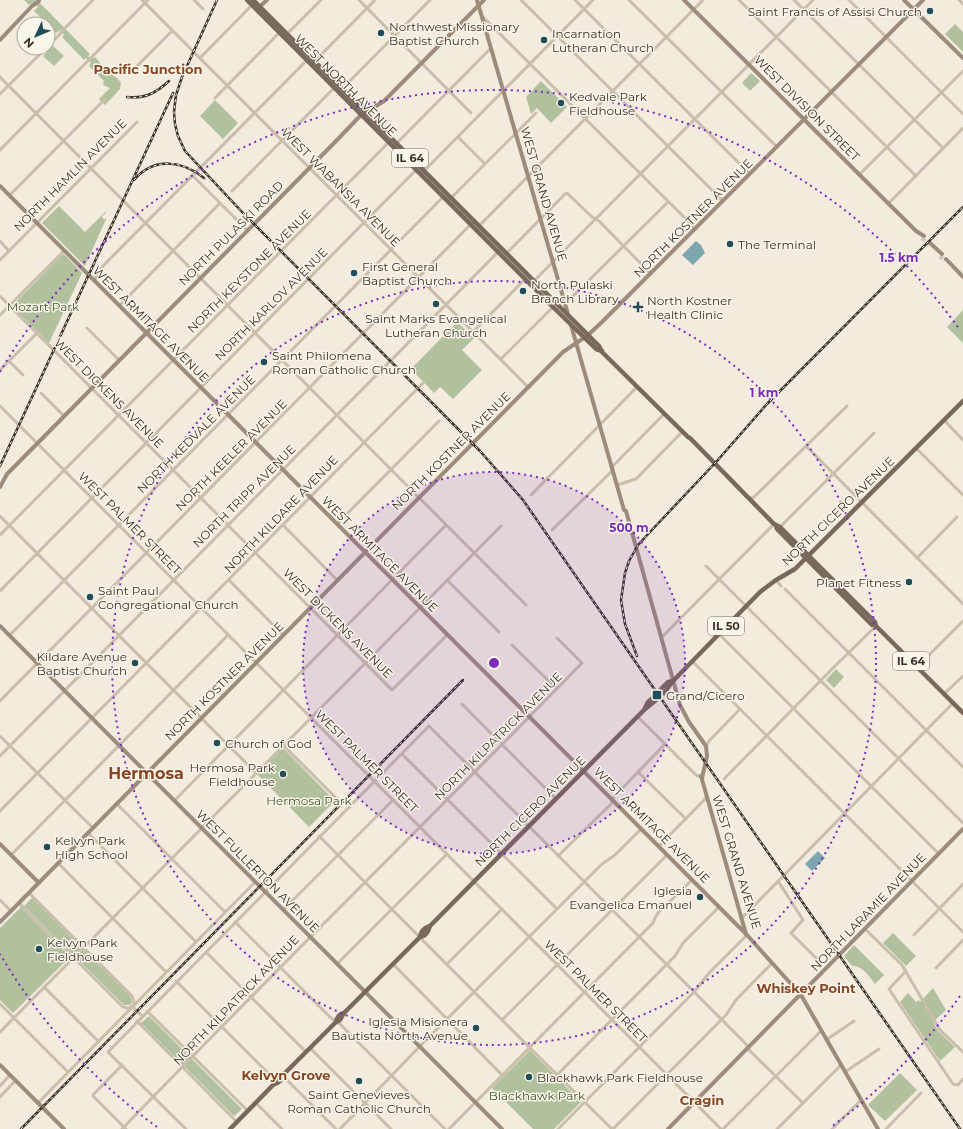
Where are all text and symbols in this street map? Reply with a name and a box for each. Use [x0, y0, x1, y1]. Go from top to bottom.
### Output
place label: Saint Francis of Assisi Church [748, 4, 922, 19]
marker: Saint Francis of Assisi Church [925, 6, 935, 16]
north arrow [16, 16, 56, 56]
place label: Northwest Missionary Baptist Church [389, 19, 520, 48]
place label: Incarnation Lutheran Church [552, 26, 654, 55]
marker: Northwest Missionary Baptist Church [376, 28, 386, 38]
street label: WEST NORTH AVENUE [292, 31, 400, 139]
text: N [21, 35, 37, 51]
marker: Incarnation Lutheran Church [539, 35, 549, 45]
street label: WEST DIVISION STREET [751, 52, 863, 164]
district label: Pacific Junction [93, 61, 203, 77]
place label: Kedvale Park Fieldhouse [569, 89, 648, 118]
marker: Kedvale Park Fieldhouse [556, 98, 566, 108]
street label: NORTH HAMLIN AVENUE [11, 116, 129, 234]
street label: WEST WABANSIA AVENUE [278, 124, 404, 250]
street label: WEST GRAND AVENUE [518, 125, 570, 263]
road number: IL 64 [392, 149, 428, 167]
street label: NORTH KOSTNER AVENUE [631, 156, 755, 280]
street label: NORTH PULASKI ROAD [176, 178, 286, 288]
street label: NORTH KEYSTONE AVENUE [184, 206, 314, 336]
place label: The Terminal [738, 237, 816, 252]
marker: The Terminal [725, 239, 735, 249]
street label: NORTH KARLOV AVENUE [211, 244, 331, 364]
text: 1.5 km [880, 250, 918, 265]
place label: First General Baptist Church [362, 259, 452, 288]
street label: WEST ARMITAGE AVENUE [90, 263, 212, 385]
marker: First General Baptist Church [349, 268, 359, 278]
place label: North Pulaski Branch Library [531, 277, 619, 306]
marker: North Pulaski Branch Library [518, 286, 528, 296]
place label: North Kostner Health Clinic [647, 293, 732, 322]
park label: Mozart Park [7, 299, 80, 314]
marker: Saint Marks Evangelical Lutheran Church [431, 299, 441, 309]
marker: North Kostner Health Clinic [632, 301, 644, 313]
place label: Saint Marks Evangelical Lutheran Church [365, 311, 507, 340]
street label: WEST DICKENS AVENUE [51, 335, 167, 451]
place label: Saint Philomena Roman Catholic Church [272, 348, 416, 377]
marker: Saint Philomena Roman Catholic Church [259, 357, 269, 367]
street label: NORTH KEDVALE AVENUE [134, 372, 258, 496]
text: 1 km [750, 385, 778, 400]
street label: NORTH KOSTNER AVENUE [389, 389, 513, 513]
street label: NORTH KEELER AVENUE [172, 396, 290, 514]
street label: NORTH TRIPP AVENUE [189, 441, 299, 551]
street label: NORTH KILDARE AVENUE [221, 452, 341, 576]
street label: NORTH CICERO AVENUE [779, 453, 897, 569]
street label: WEST PALMER STREET [75, 468, 185, 578]
street label: WEST ARMITAGE AVENUE [319, 493, 441, 615]
text: 500 m [609, 520, 649, 535]
street label: WEST DICKENS AVENUE [280, 565, 396, 681]
place label: Planet Fitness [816, 575, 901, 590]
marker: Planet Fitness [904, 577, 914, 587]
place label: Saint Paul Congregational Church [98, 583, 239, 612]
marker: Saint Paul Congregational Church [85, 592, 95, 602]
road number: IL 50 [708, 617, 744, 635]
street label: NORTH KOSTNER AVENUE [162, 619, 286, 743]
place label: Kildare Avenue Baptist Church [36, 649, 127, 678]
road number: IL 64 [893, 652, 929, 670]
centre of rings [487, 656, 501, 670]
marker: Kildare Avenue Baptist Church [130, 658, 140, 668]
street label: NORTH KILPATRICK AVENUE [431, 669, 565, 803]
place label: Grand/Cicero [666, 688, 745, 703]
marker: Grand/Cicero [651, 689, 663, 701]
street label: WEST PALMER STREET [312, 706, 422, 816]
place label: Church of God [225, 736, 312, 751]
marker: Church of God [212, 738, 222, 748]
street label: NORTH CICERO AVENUE [472, 753, 588, 869]
place label: Hermosa Park Fieldhouse [190, 760, 276, 789]
district label: Hermosa [108, 764, 184, 783]
street label: WEST ARMITAGE AVENUE [591, 764, 713, 886]
marker: Hermosa Park Fieldhouse [278, 769, 288, 779]
park label: Hermosa Park [266, 793, 353, 808]
street label: WEST GRAND AVENUE [709, 793, 765, 931]
street label: WEST FULLERTON AVENUE [193, 806, 323, 936]
place label: Kelvyn Park High School [55, 833, 128, 862]
marker: Kelvyn Park High School [42, 842, 52, 852]
street label: NORTH LARAMIE AVENUE [807, 850, 929, 974]
place label: Iglesia Evangelica Emanuel [569, 883, 692, 912]
marker: Iglesia Evangelica Emanuel [695, 892, 705, 902]
street label: NORTH KILPATRICK AVENUE [170, 932, 302, 1068]
place label: Kelvyn Park Fieldhouse [47, 935, 118, 964]
street label: WEST PALMER STREET [541, 936, 651, 1046]
marker: Kelvyn Park Fieldhouse [34, 944, 44, 954]
district label: Whiskey Point [756, 980, 856, 996]
place label: Iglesia Misionera Bautista North Avenue [331, 1014, 468, 1043]
marker: Iglesia Misionera Bautista North Avenue [471, 1023, 481, 1033]
district label: Kelvyn Grove [241, 1067, 331, 1083]
place label: Blackhawk Park Fieldhouse [537, 1070, 703, 1085]
marker: Blackhawk Park Fieldhouse [524, 1072, 534, 1082]
marker: Saint Genevieves Roman Catholic Church [354, 1076, 364, 1086]
place label: Saint Genevieves Roman Catholic Church [287, 1087, 431, 1116]
park label: Blackhawk Park [489, 1088, 586, 1103]
district label: Cragin [680, 1092, 724, 1108]

